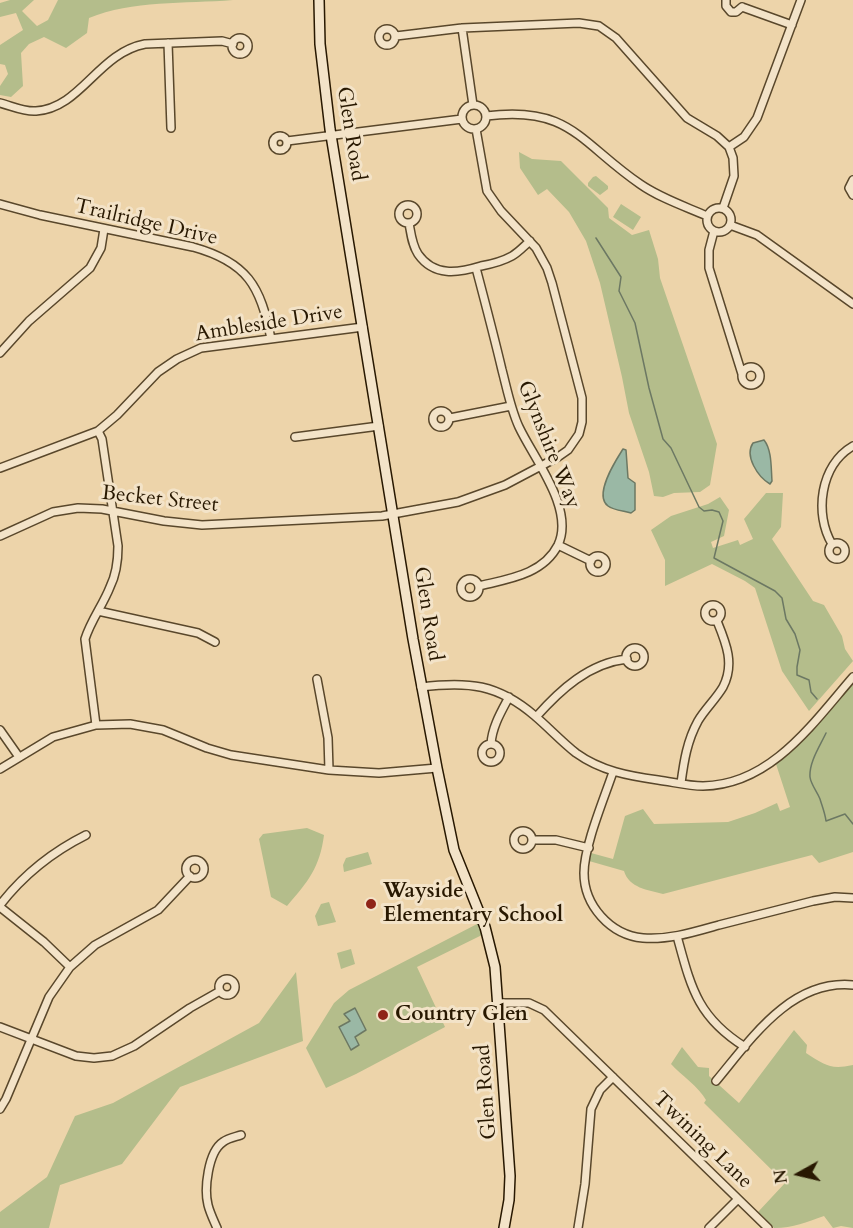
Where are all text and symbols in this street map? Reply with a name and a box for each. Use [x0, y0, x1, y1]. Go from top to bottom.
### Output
street label: Glen Road [330, 85, 370, 183]
street label: Trailridge Drive [72, 194, 220, 252]
street label: Ambleside Drive [193, 300, 345, 348]
street label: Glynshire Way [511, 377, 585, 513]
street label: Becket Street [101, 481, 219, 519]
street label: Glen Road [407, 565, 447, 663]
place label: Wayside Elementary School [383, 879, 563, 929]
marker: Wayside Elementary School [364, 897, 378, 911]
place label: Country Glen [395, 1002, 528, 1028]
marker: Country Glen [376, 1008, 390, 1022]
street label: Glen Road [471, 1044, 503, 1140]
street label: Twining Lane [647, 1087, 757, 1195]
north arrow [769, 1144, 829, 1204]
text: N [769, 1168, 793, 1185]

